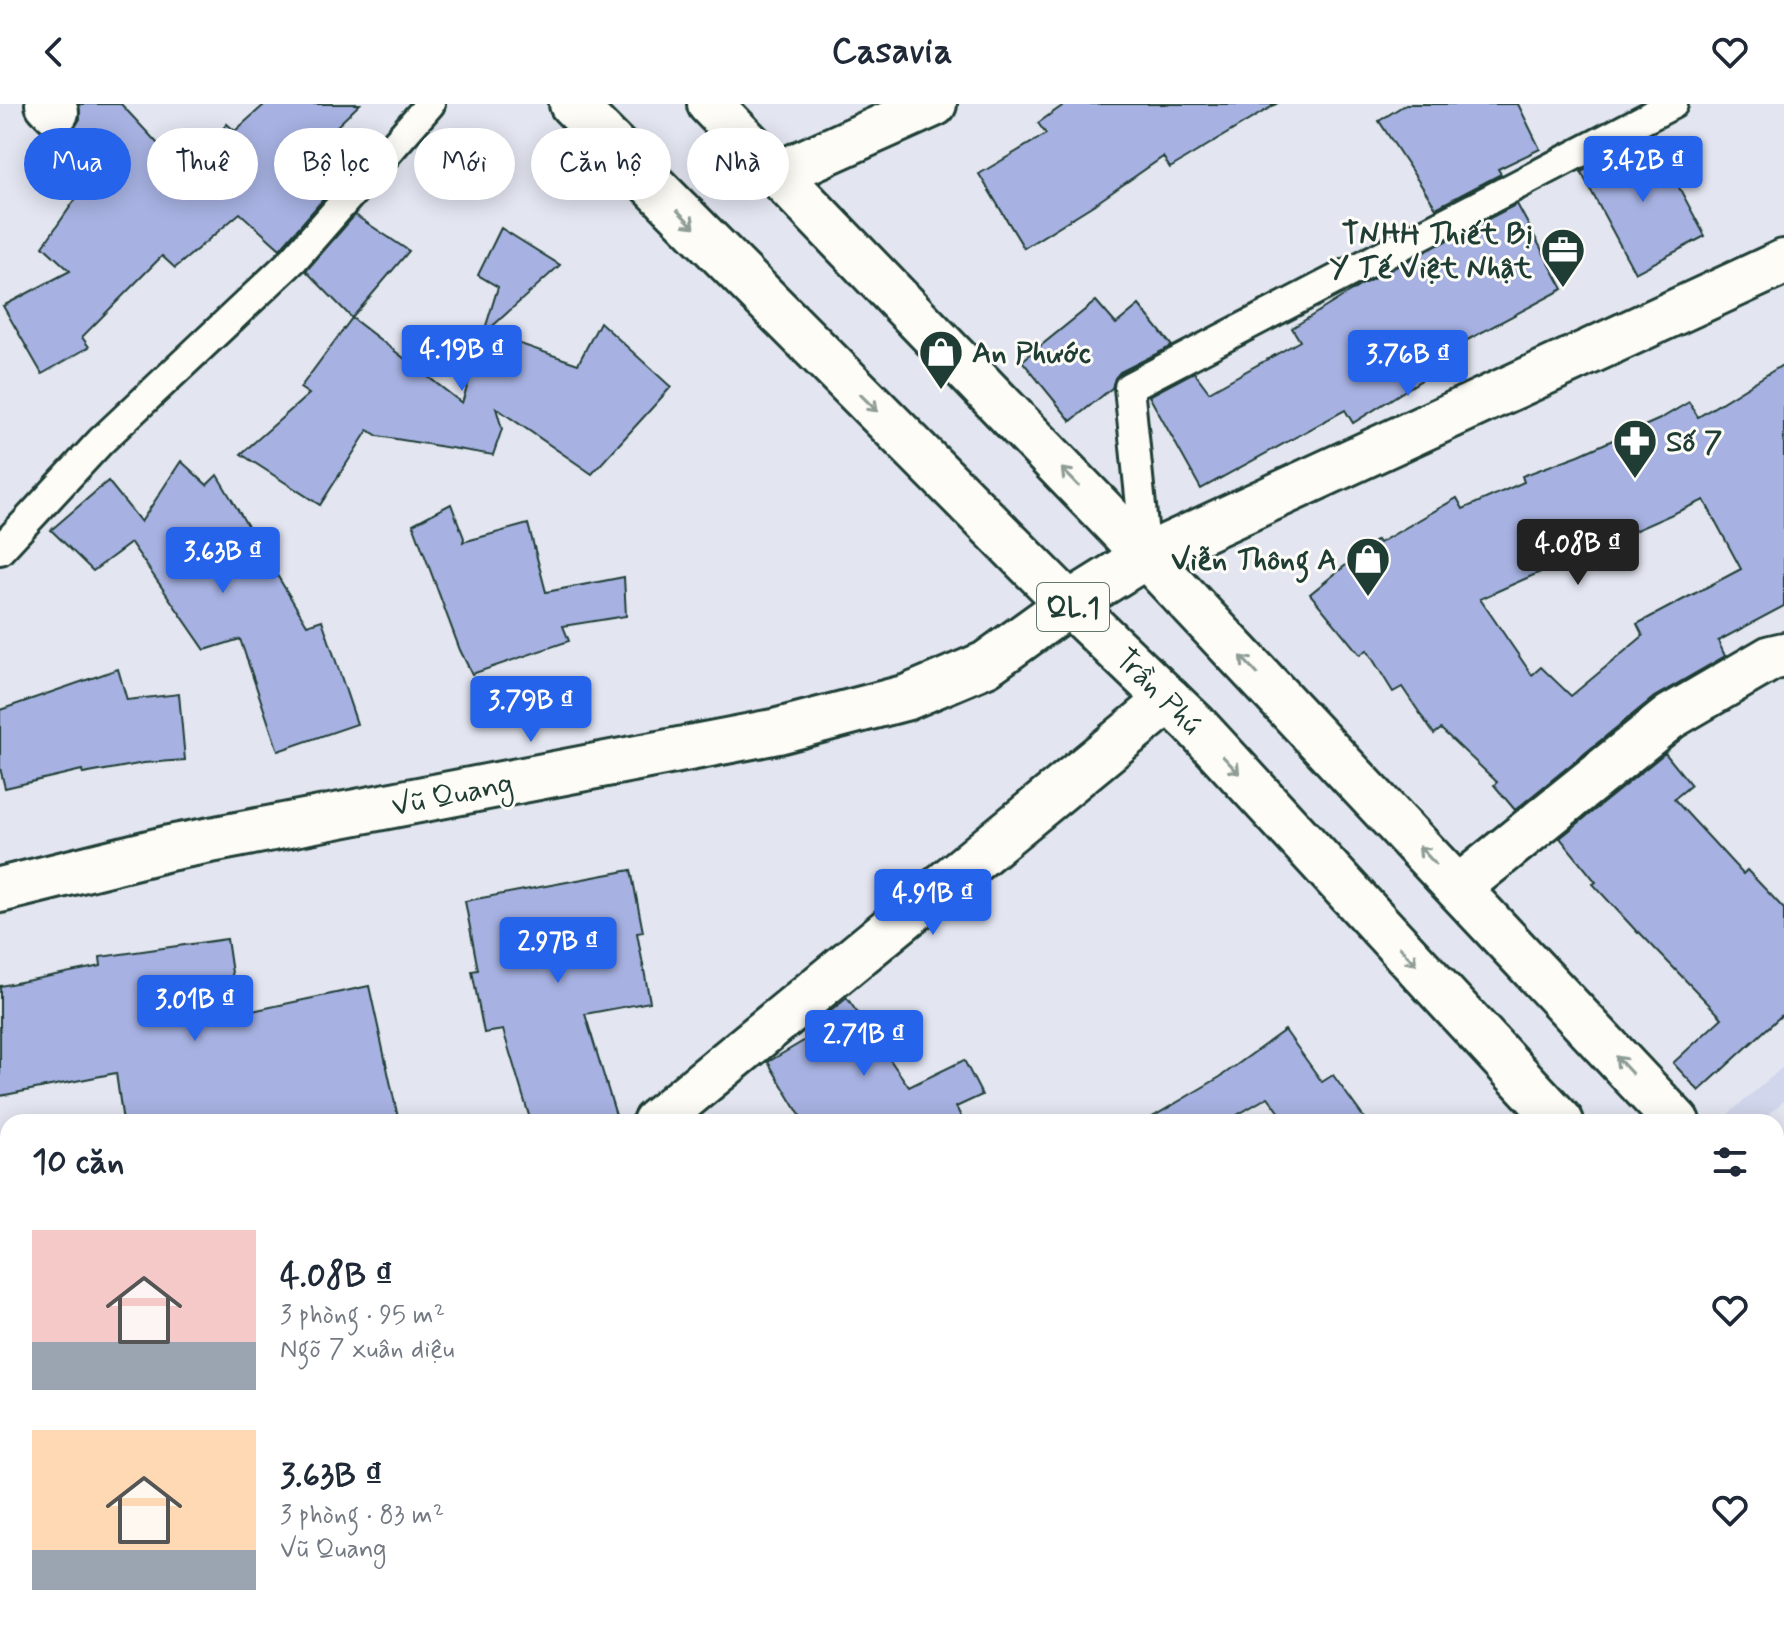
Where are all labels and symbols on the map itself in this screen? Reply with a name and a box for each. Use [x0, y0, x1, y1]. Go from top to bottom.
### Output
pin: 3.42B ₫ [1569, 136, 1717, 204]
one-way arrow [676, 209, 695, 228]
place label: TNHH Thiết Bị Y Tế Việt Nhật [1329, 215, 1532, 288]
office icon: TNHH Thiết Bị Y Tế Việt Nhật [1539, 226, 1587, 289]
pin: 4.19B ₫ [388, 325, 536, 393]
shop icon: An Phước [917, 328, 965, 391]
pin: 3.76B ₫ [1334, 330, 1482, 398]
place label: An Phước [972, 334, 1091, 373]
one-way arrow [860, 393, 879, 413]
pharmacy icon: Số 7 [1611, 417, 1659, 480]
place label: Số 7 [1666, 423, 1722, 462]
one-way arrow [1061, 468, 1080, 487]
pin: 4.08B ₫ [1504, 519, 1652, 587]
pin: 3.63B ₫ [149, 527, 297, 595]
shop icon: Viễn Thông A [1344, 535, 1392, 598]
place label: Viễn Thông A [1171, 541, 1337, 584]
road number: QL.1 [1037, 583, 1109, 631]
street label: Trần Phú [1106, 640, 1210, 744]
one-way arrow [1239, 655, 1258, 675]
pin: 3.79B ₫ [457, 676, 605, 744]
one-way arrow [1222, 755, 1241, 775]
street label: Vũ Quang [388, 765, 517, 828]
one-way arrow [1418, 845, 1436, 865]
pin: 4.91B ₫ [859, 869, 1007, 937]
pin: 2.97B ₫ [484, 917, 632, 985]
one-way arrow [1398, 946, 1417, 966]
pin: 3.01B ₫ [121, 975, 269, 1043]
pin: 2.71B ₫ [790, 1010, 938, 1078]
one-way arrow [1614, 1055, 1633, 1075]

